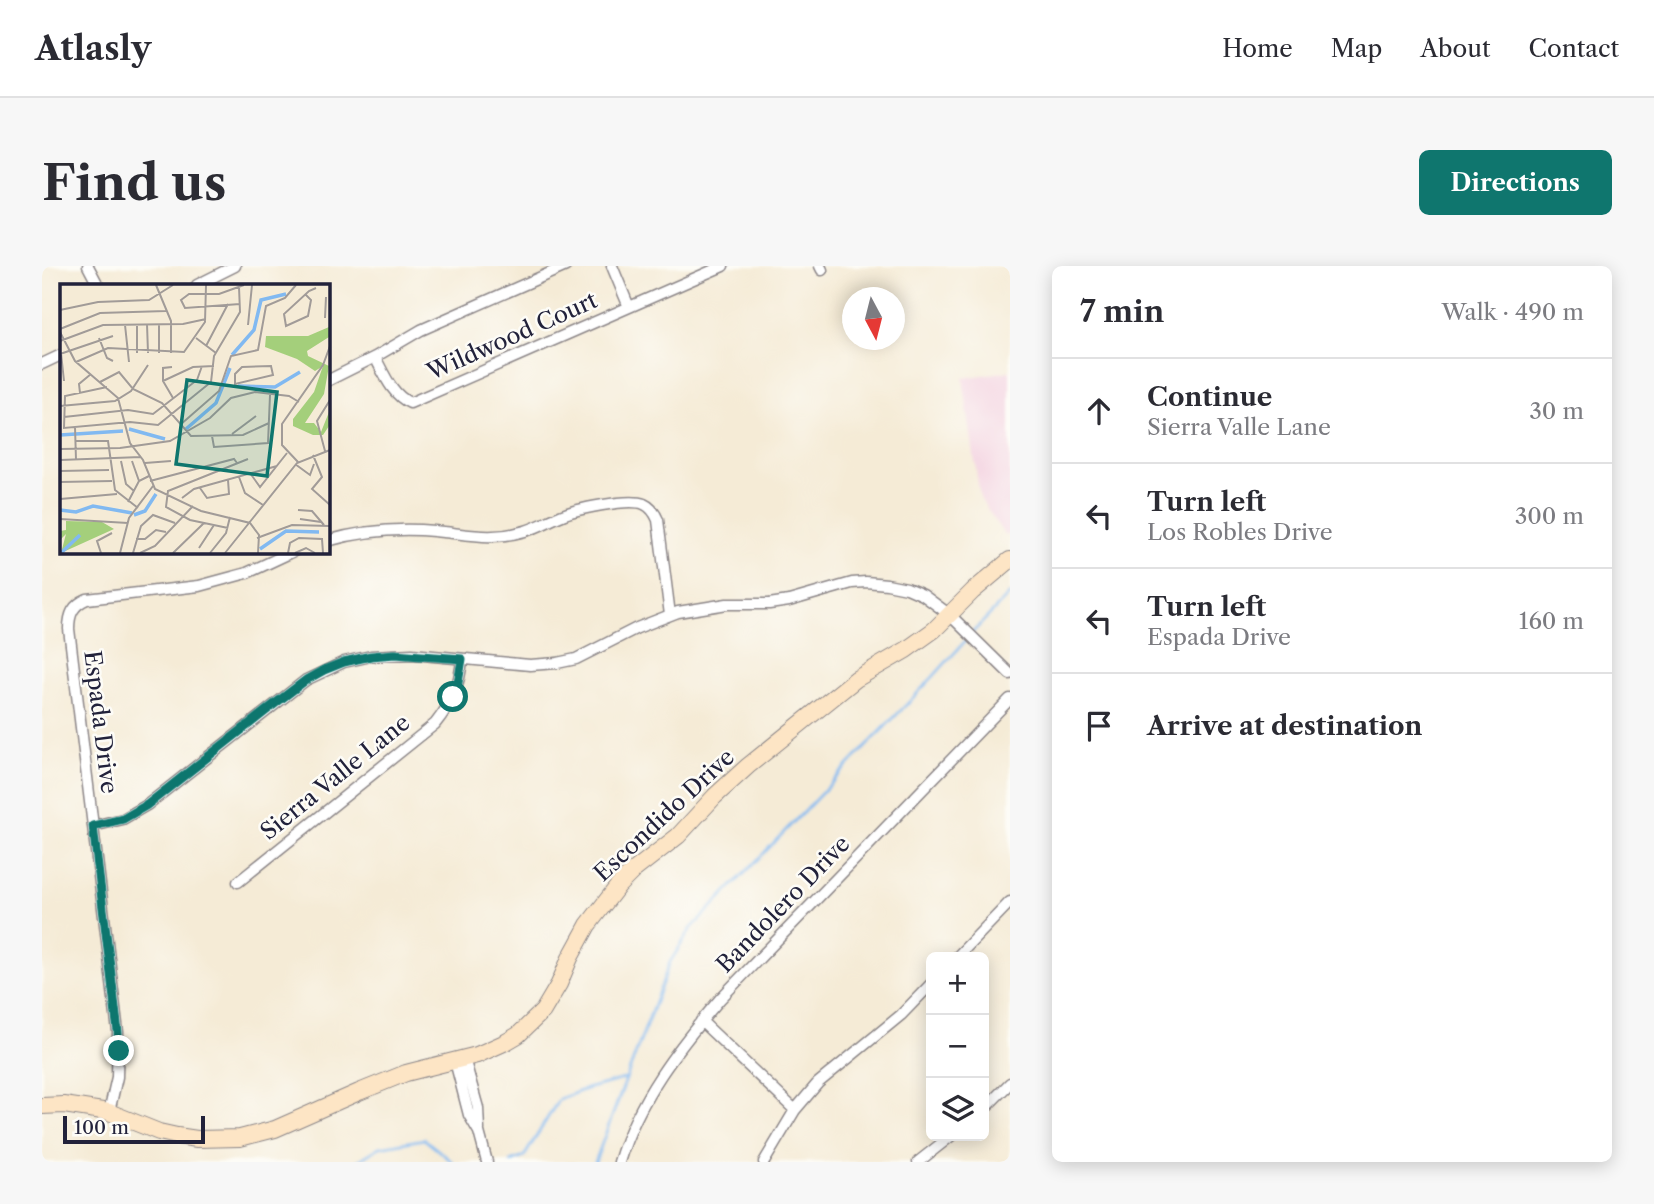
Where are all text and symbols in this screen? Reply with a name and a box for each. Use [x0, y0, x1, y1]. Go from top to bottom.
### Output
text: Atlasly [35, 28, 151, 69]
text: Home [1222, 34, 1293, 63]
text: Map [1331, 34, 1382, 63]
text: About [1420, 34, 1491, 63]
text: Contact [1529, 34, 1619, 63]
button: Directions [1419, 150, 1612, 215]
text: Find us [42, 152, 226, 213]
inset map [60, 284, 329, 553]
street label: Wildwood Court [422, 286, 601, 386]
north arrow [842, 287, 905, 350]
text: 7 min [1080, 293, 1164, 330]
text: Walk · 490 m [1441, 298, 1584, 326]
text: Continue [1147, 381, 1272, 413]
icon: ahead [1080, 392, 1118, 430]
text: 30 m [1529, 397, 1584, 425]
text: Sierra Valle Lane [1147, 413, 1331, 441]
text: Turn left [1147, 486, 1266, 518]
icon: left [1080, 497, 1118, 535]
text: 300 m [1515, 502, 1584, 530]
text: Los Robles Drive [1147, 518, 1333, 546]
text: Turn left [1147, 591, 1266, 623]
icon: left [1080, 602, 1118, 640]
text: 160 m [1519, 607, 1584, 635]
text: Espada Drive [1147, 623, 1291, 651]
street label: Espada Drive [78, 649, 124, 795]
route start [437, 681, 468, 712]
icon: arrive [1080, 707, 1118, 745]
street label: Sierra Valle Lane [255, 708, 415, 846]
text: Arrive at destination [1147, 710, 1422, 742]
street label: Escondido Drive [588, 743, 740, 887]
street label: Bandolero Drive [710, 830, 856, 978]
map controls [926, 952, 989, 1141]
button: + [926, 952, 989, 1015]
button: − [926, 1015, 989, 1078]
route end [103, 1035, 134, 1066]
button: layers [926, 1078, 989, 1141]
scale bar [63, 1113, 205, 1145]
text: 100 m [74, 1116, 129, 1139]

